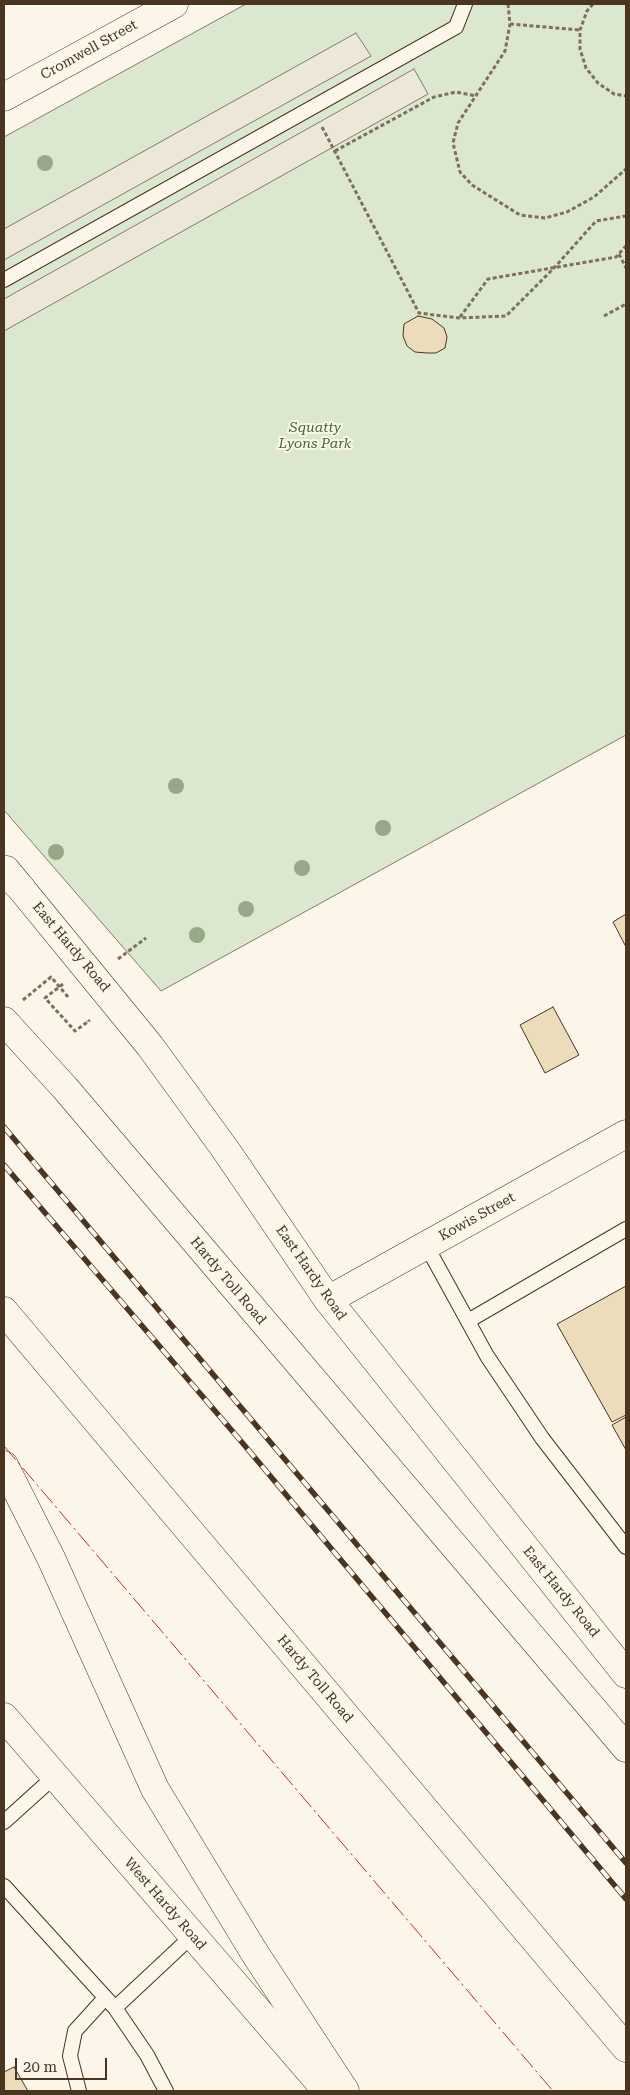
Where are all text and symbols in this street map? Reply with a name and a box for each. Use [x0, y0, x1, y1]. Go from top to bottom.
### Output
street label: Cromwell Street [38, 16, 140, 84]
park label: Squatty Lyons Park [279, 420, 351, 452]
street label: East Hardy Road [29, 899, 113, 995]
street label: Kowis Street [436, 1189, 518, 1245]
street label: East Hardy Road [272, 1222, 350, 1324]
street label: Hardy Toll Road [186, 1234, 270, 1328]
street label: East Hardy Road [519, 1543, 603, 1641]
street label: Hardy Toll Road [273, 1632, 357, 1726]
street label: West Hardy Road [120, 1854, 210, 1954]
scale bar [18, 2048, 110, 2080]
text: 20 m [23, 2058, 57, 2076]

